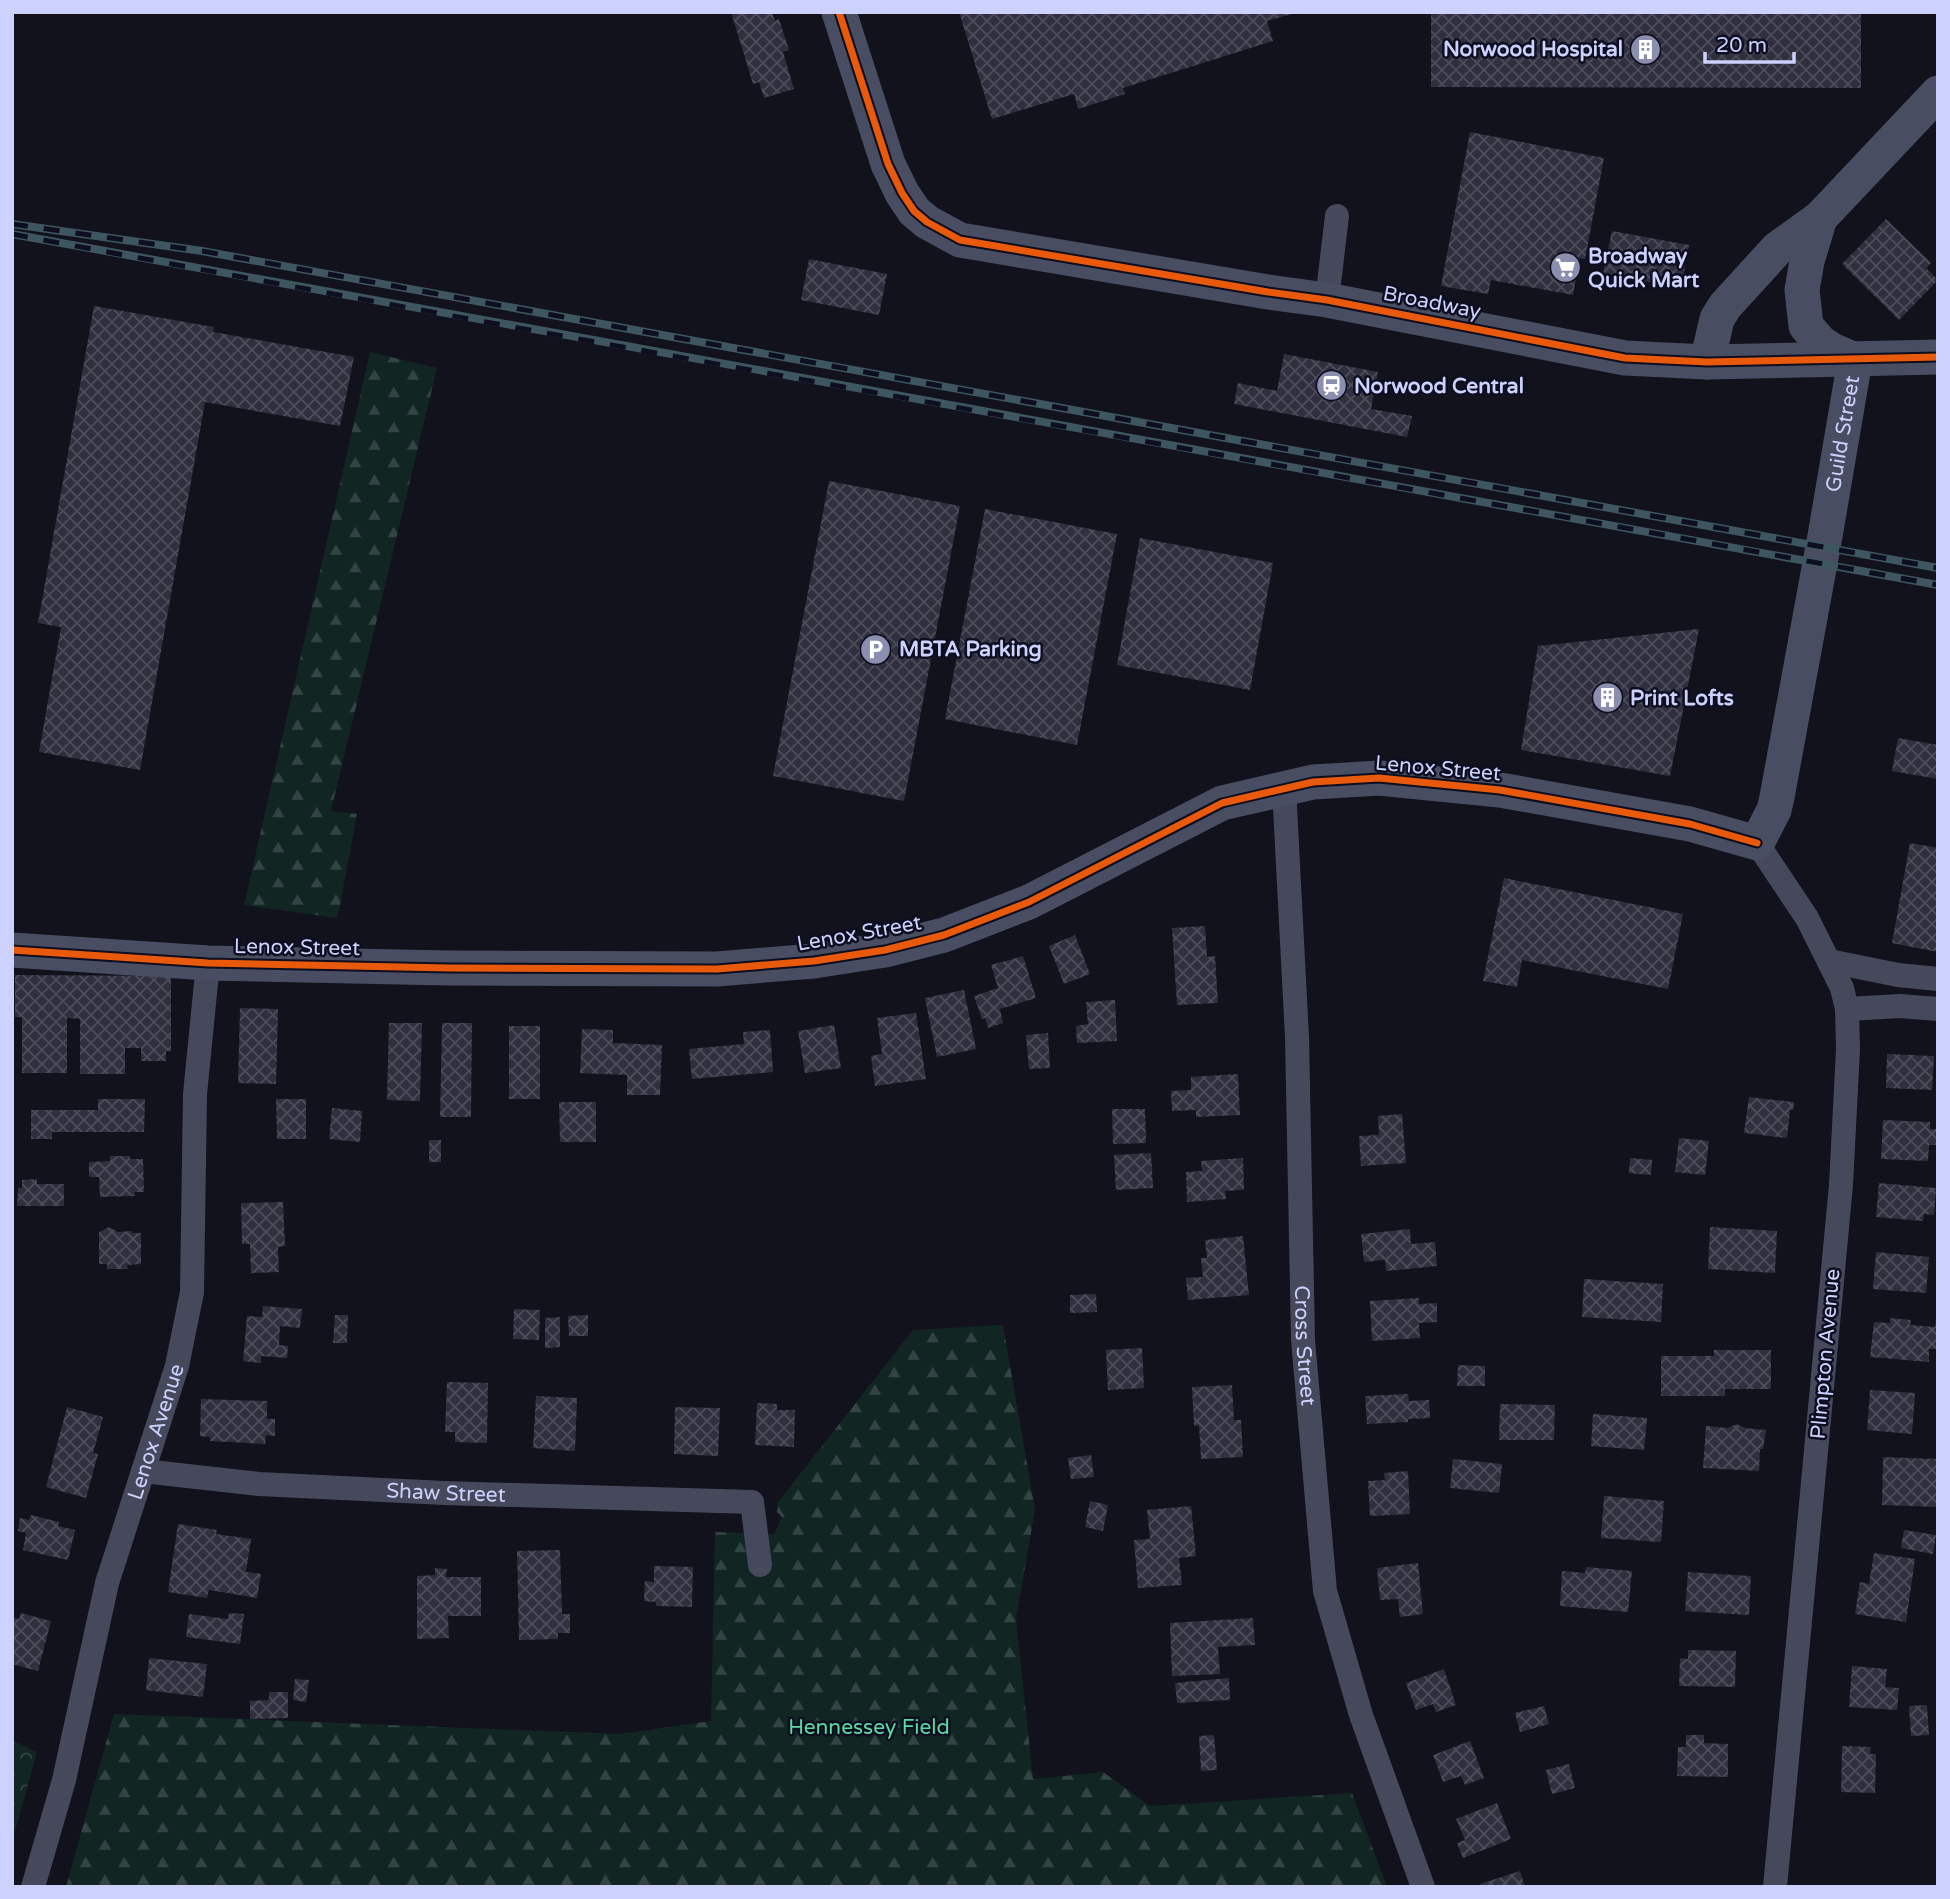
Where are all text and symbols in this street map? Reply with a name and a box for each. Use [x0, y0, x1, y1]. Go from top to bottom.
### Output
scale bar [1705, 21, 1794, 65]
building icon: Norwood Hospital [1629, 32, 1663, 66]
text: 20 m [1716, 33, 1767, 58]
place label: Norwood Hospital [1443, 37, 1623, 62]
place label: Broadway Quick Mart [1588, 244, 1699, 293]
supermarket icon: Broadway Quick Mart [1548, 251, 1582, 285]
street label: Broadway [1381, 281, 1483, 324]
station icon: Norwood Central [1314, 369, 1348, 403]
place label: Norwood Central [1354, 374, 1524, 399]
street label: Guild Street [1821, 374, 1865, 494]
parking icon: MBTA Parking [859, 632, 893, 666]
place label: MBTA Parking [899, 637, 1042, 662]
building icon: Print Lofts [1590, 681, 1624, 715]
place label: Print Lofts [1630, 686, 1734, 711]
street label: Lenox Street [1374, 751, 1502, 786]
street label: Lenox Street [795, 910, 923, 957]
street label: Lenox Street [234, 934, 360, 961]
street label: Plimpton Avenue [1806, 1268, 1845, 1440]
street label: Cross Street [1289, 1285, 1321, 1407]
street label: Lenox Avenue [123, 1361, 190, 1503]
street label: Shaw Street [386, 1478, 506, 1508]
park label: Hennessey Field [788, 1715, 950, 1740]

